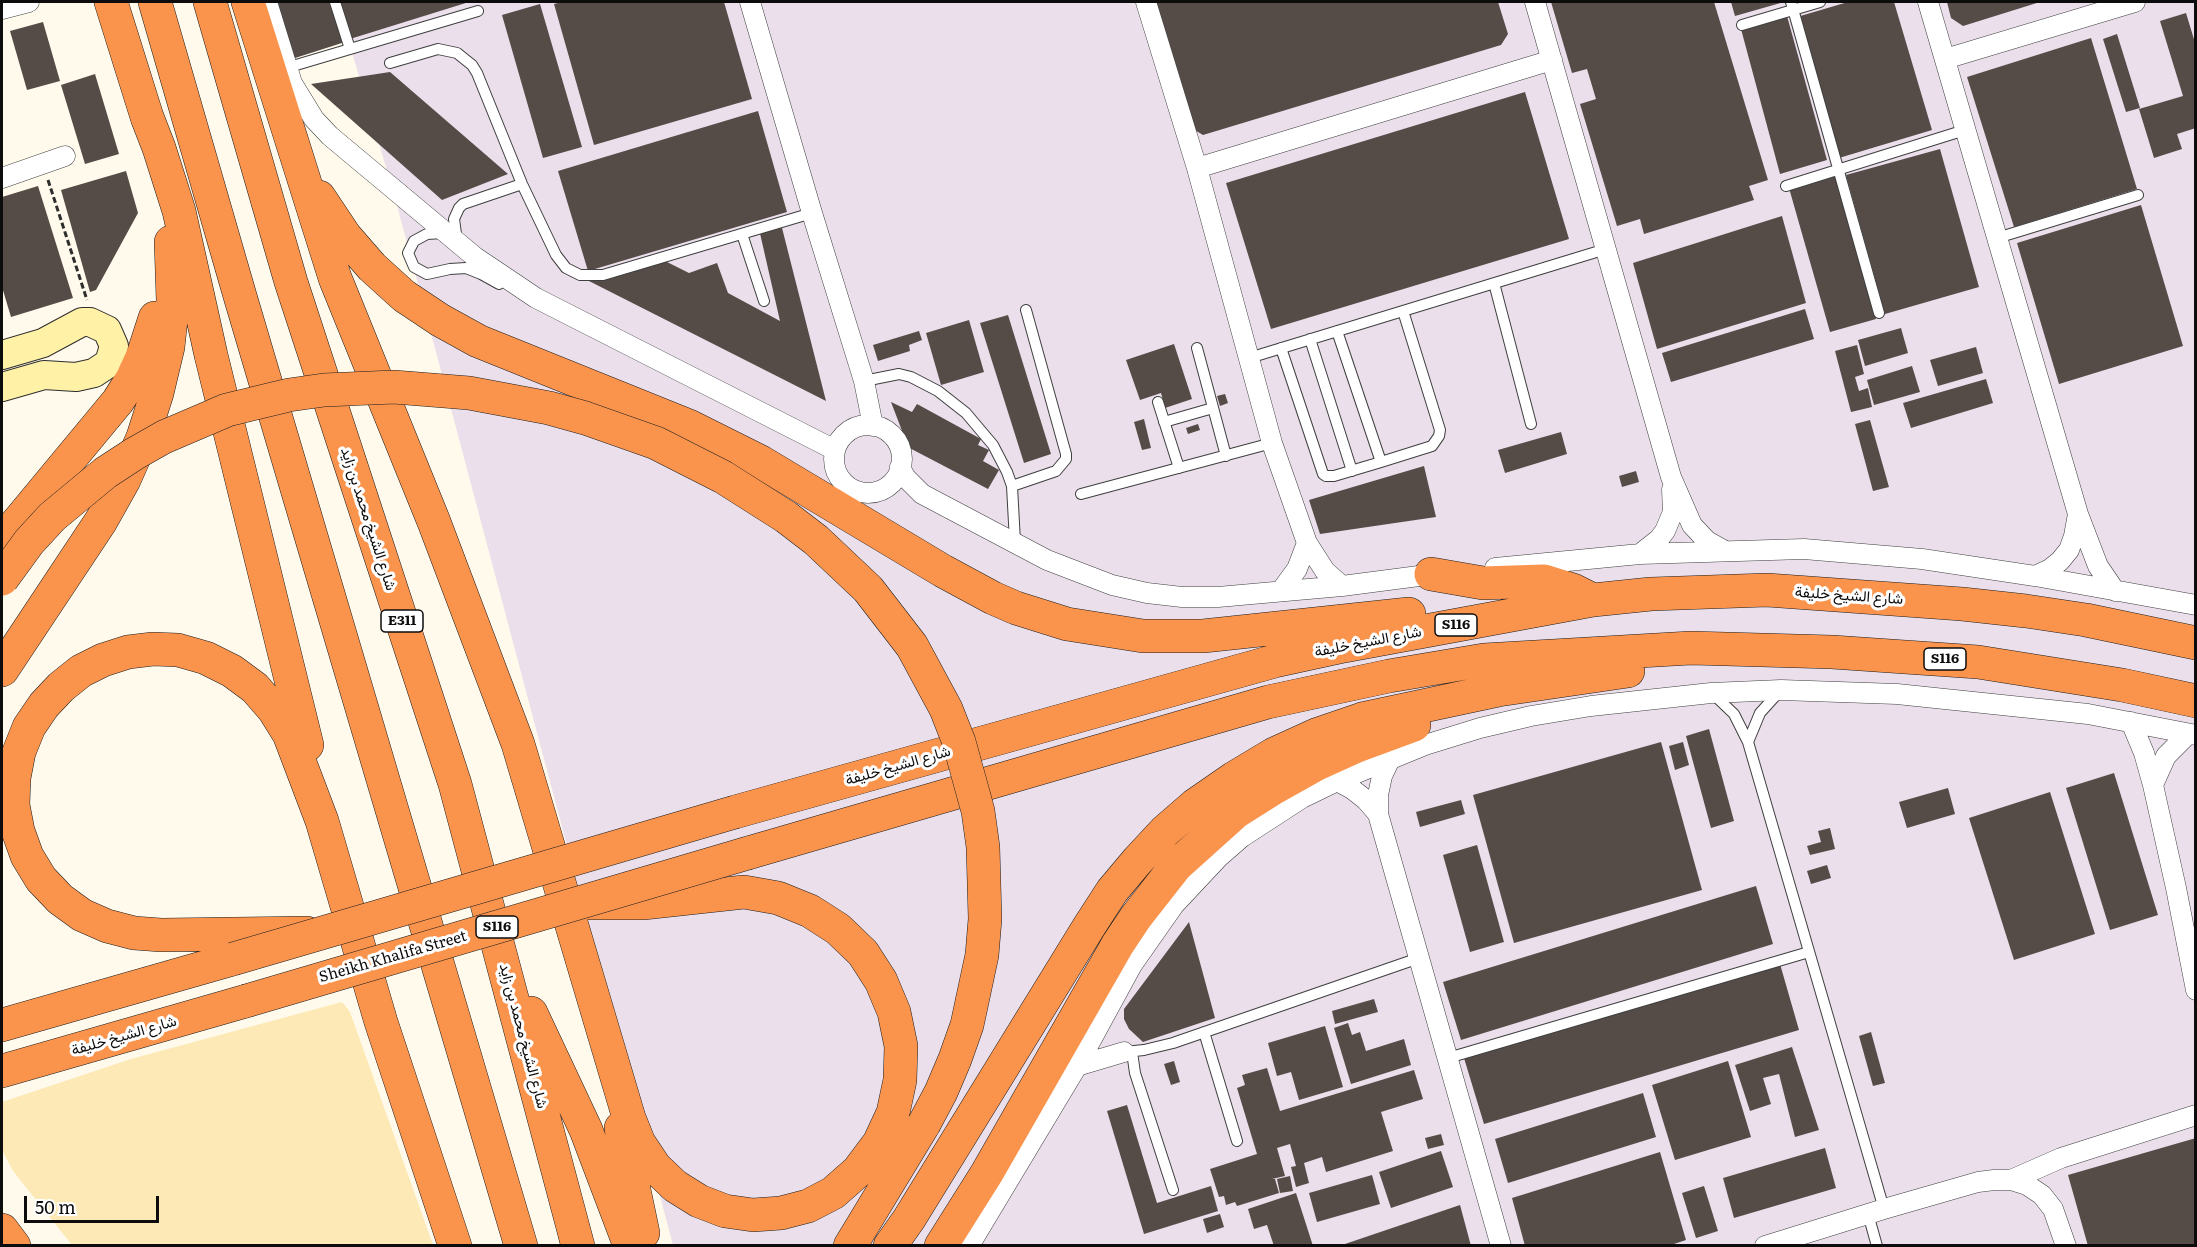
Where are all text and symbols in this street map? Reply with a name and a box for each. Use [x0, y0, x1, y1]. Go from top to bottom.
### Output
street label: شارع الشيخ محمد بن زايد [336, 445, 400, 593]
street label: شارع الشيخ خليفة [1794, 583, 1904, 609]
road number: E311 [381, 610, 423, 632]
road number: S116 [1435, 614, 1477, 636]
street label: شارع الشيخ خليفة [1313, 623, 1423, 661]
road number: S116 [1924, 648, 1966, 670]
street label: شارع الشيخ خليفة [843, 742, 953, 790]
road number: S116 [476, 916, 518, 938]
street label: Sheikh Khalifa Street [317, 927, 469, 987]
street label: شارع الشيخ محمد بن زايد [495, 961, 551, 1111]
street label: شارع الشيخ خليفة [69, 1012, 179, 1060]
scale bar [27, 1184, 162, 1222]
text: 50 m [35, 1193, 76, 1220]

